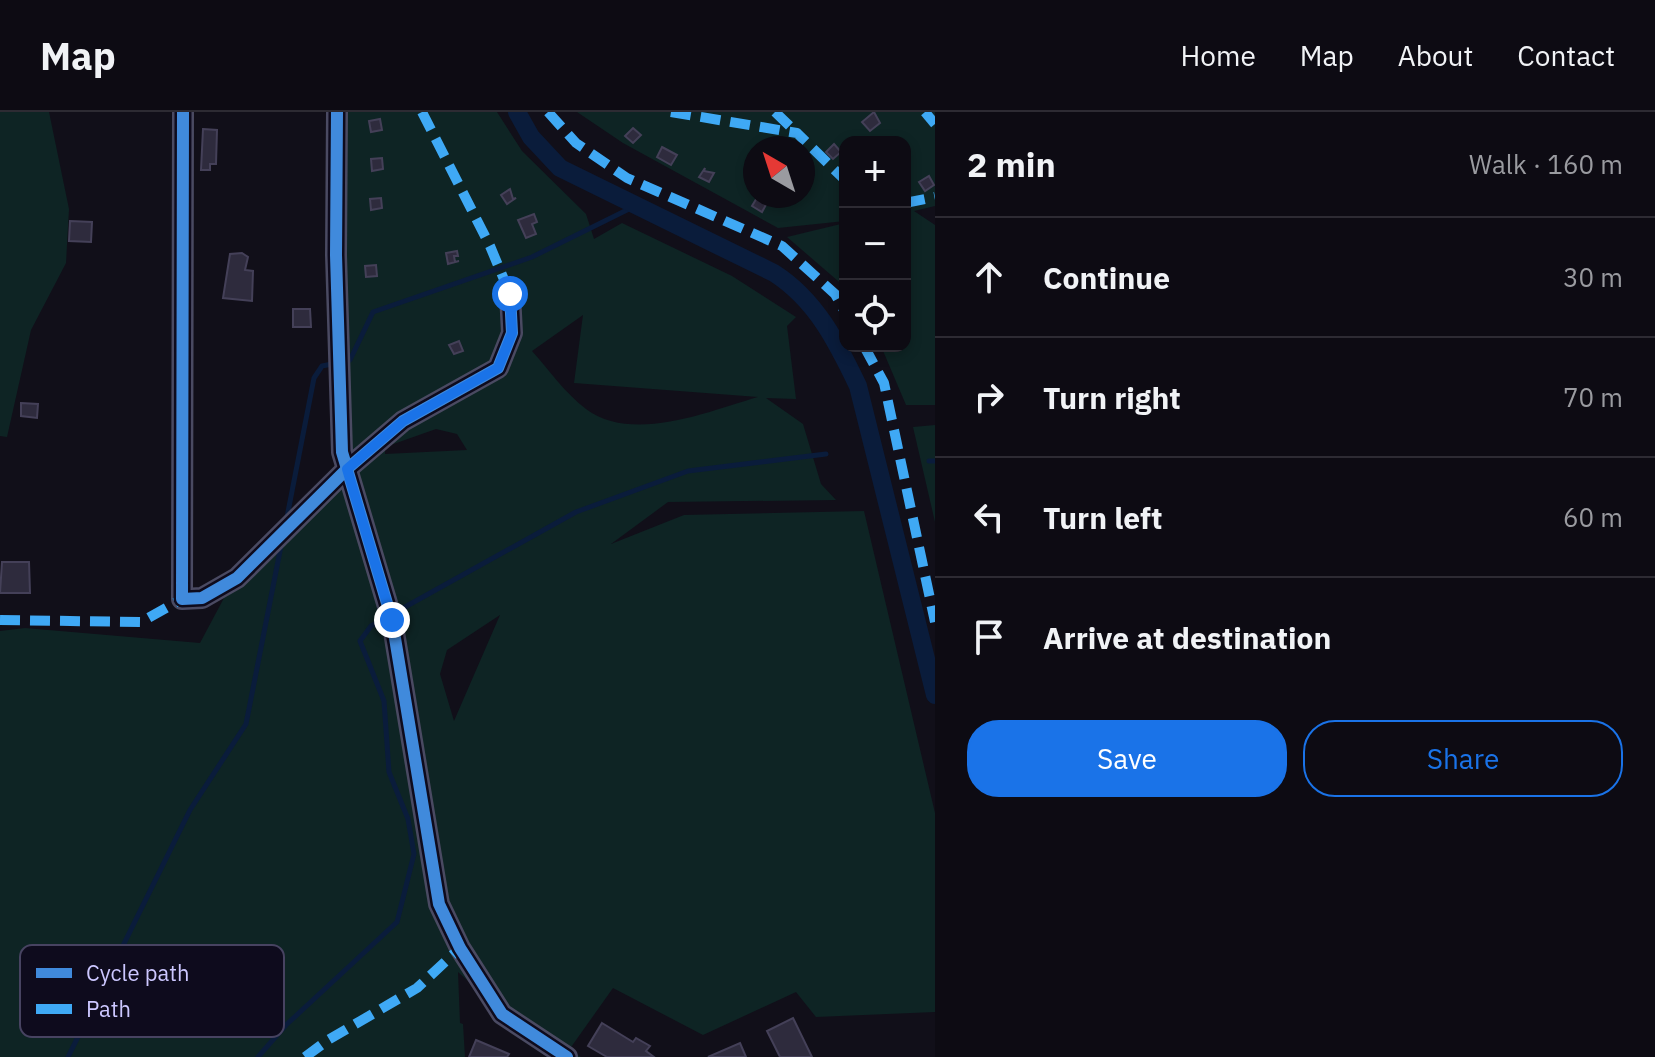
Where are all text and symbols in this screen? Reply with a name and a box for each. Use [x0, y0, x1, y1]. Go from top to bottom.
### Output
text: Map [40, 31, 116, 80]
text: Home [1180, 37, 1256, 74]
text: Map [1300, 37, 1354, 74]
text: About [1398, 37, 1473, 74]
text: Contact [1517, 37, 1615, 74]
north arrow [743, 136, 815, 208]
map controls [839, 136, 911, 352]
button: + [839, 136, 911, 208]
text: 2 min [967, 142, 1056, 186]
text: Walk · 160 m [1469, 147, 1623, 181]
button: − [839, 208, 911, 280]
icon: ahead [967, 255, 1011, 299]
text: Continue [1043, 258, 1170, 297]
text: 30 m [1563, 260, 1623, 294]
route start [492, 276, 528, 312]
button: locate [839, 280, 911, 352]
icon: right [967, 375, 1011, 419]
text: Turn right [1043, 378, 1181, 417]
text: 70 m [1563, 380, 1623, 414]
icon: left [967, 495, 1011, 539]
text: Turn left [1043, 498, 1162, 537]
text: 60 m [1563, 500, 1623, 534]
route end [374, 602, 410, 638]
icon: arrive [967, 615, 1011, 659]
text: Arrive at destination [1043, 618, 1331, 657]
button: Save [967, 720, 1287, 797]
button: Share [1303, 720, 1623, 797]
legend [20, 945, 284, 1037]
text: Cycle path [86, 958, 190, 987]
text: Path [86, 994, 131, 1023]

